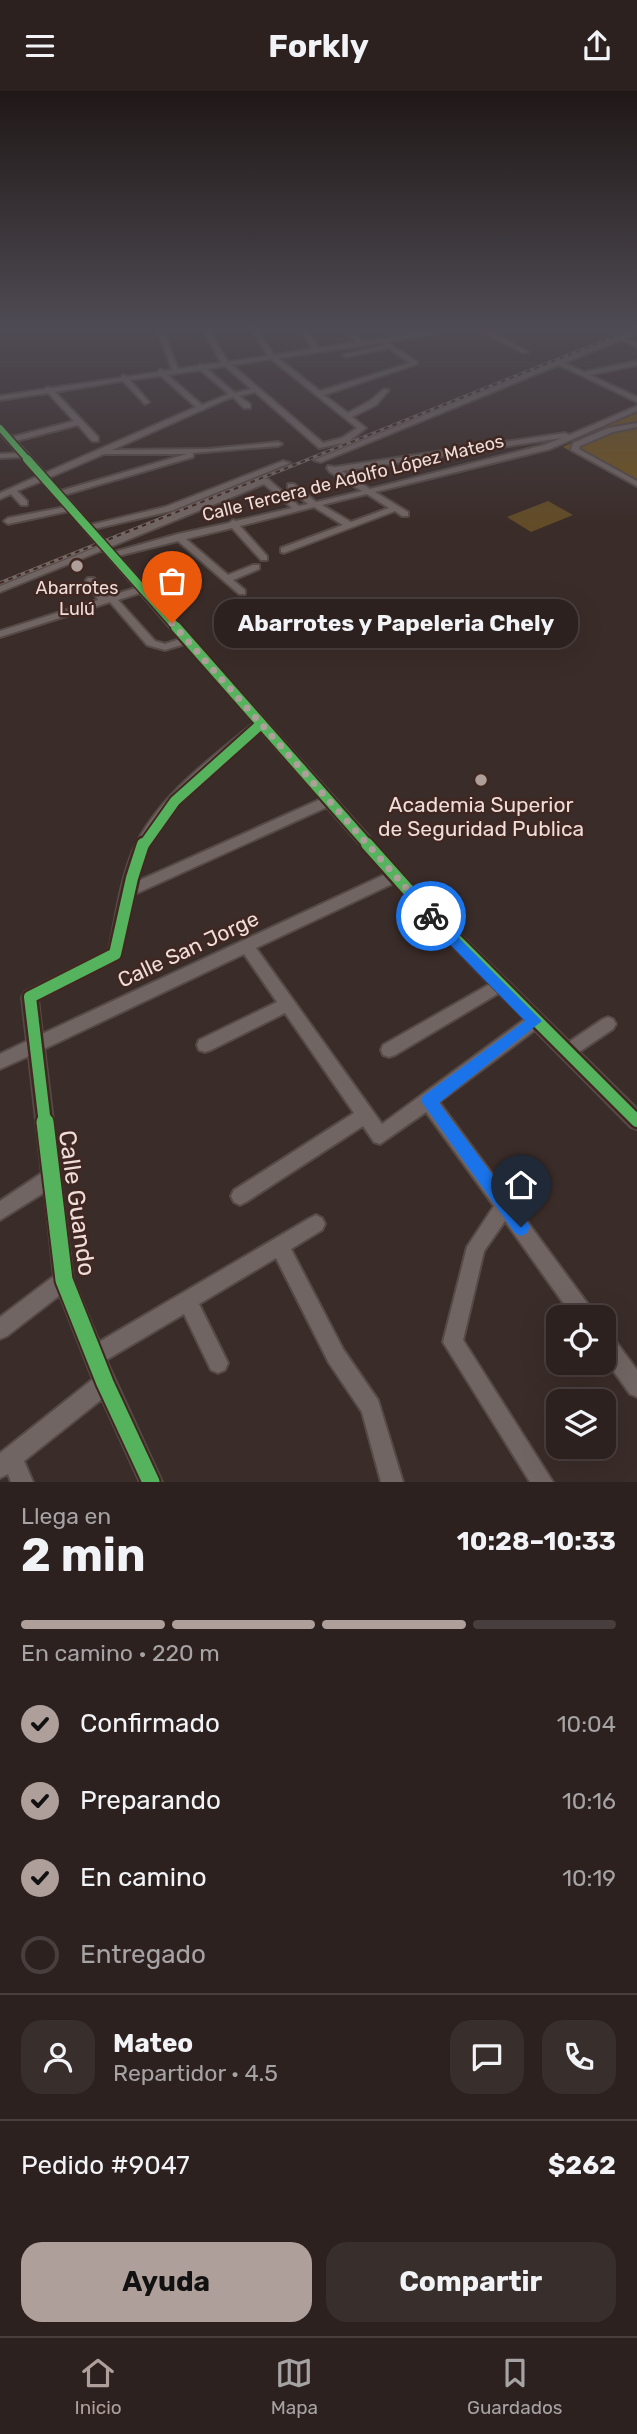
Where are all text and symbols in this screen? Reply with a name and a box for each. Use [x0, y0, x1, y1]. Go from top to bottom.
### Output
icon: menu [21, 27, 59, 65]
text: Forkly [268, 27, 369, 65]
icon: share [578, 27, 616, 65]
street label: Calle Tercera de Adolfo López Mateos [200, 430, 506, 526]
pin [142, 551, 202, 623]
marker: Abarrotes Lulú [69, 558, 85, 574]
icon: bag [153, 562, 191, 600]
place label: Abarrotes Lulú [36, 577, 118, 620]
callout: Abarrotes y Papeleria Chely [214, 599, 578, 647]
text: Abarrotes y Papeleria Chely [238, 609, 554, 637]
marker: Academia Superior de Seguridad Publica [473, 772, 489, 788]
place label: Academia Superior de Seguridad Publica [378, 792, 584, 841]
courier [396, 881, 466, 951]
icon: bike [412, 897, 450, 935]
street label: Calle San Jorge [114, 905, 262, 993]
street label: Calle Guando [53, 1128, 101, 1278]
pin [491, 1155, 551, 1227]
icon: home [502, 1166, 540, 1204]
map controls [546, 1305, 616, 1459]
button: locate [546, 1305, 616, 1375]
button: layers [546, 1389, 616, 1459]
text: Llega en [21, 1502, 111, 1530]
text: 10:28–10:33 [457, 1526, 616, 1557]
text: 2 min [21, 1528, 146, 1583]
text: En camino · 220 m [21, 1639, 220, 1667]
icon: check [21, 1705, 59, 1743]
text: Confirmado [80, 1708, 220, 1739]
text: 10:04 [557, 1710, 616, 1738]
icon: check [21, 1782, 59, 1820]
text: Preparando [80, 1785, 221, 1816]
text: 10:16 [562, 1787, 616, 1815]
icon: check [21, 1859, 59, 1897]
text: En camino [80, 1862, 207, 1893]
text: 10:19 [562, 1864, 616, 1892]
text: Entregado [80, 1939, 206, 1970]
button: person [21, 2020, 95, 2094]
button: chat [450, 2020, 524, 2094]
button: phone [542, 2020, 616, 2094]
text: Mateo [113, 2028, 193, 2059]
text: Repartidor · 4.5 [113, 2059, 278, 2087]
text: Pedido #9047 [21, 2150, 190, 2181]
text: $262 [548, 2150, 616, 2181]
button: Ayuda [21, 2242, 312, 2322]
button: Compartir [326, 2242, 616, 2322]
tab: Inicio [74, 2354, 122, 2419]
tab: Mapa [271, 2354, 318, 2419]
tab: Guardados [467, 2354, 563, 2419]

